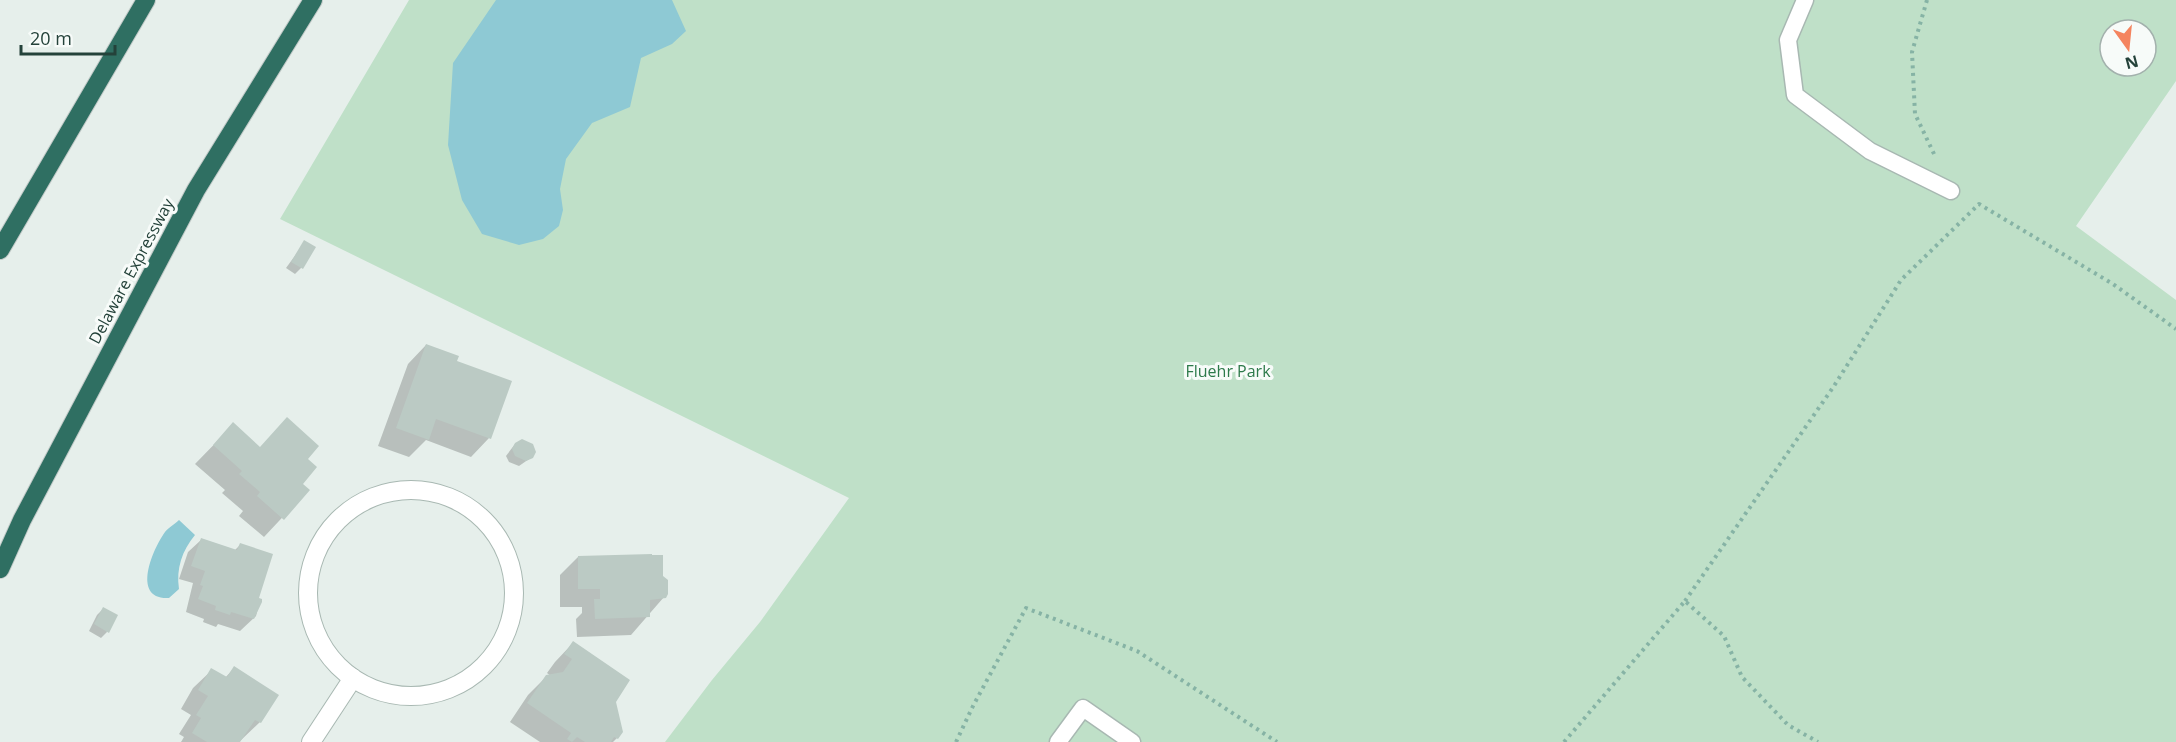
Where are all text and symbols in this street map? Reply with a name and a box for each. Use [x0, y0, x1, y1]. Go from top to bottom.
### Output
scale bar [21, 18, 116, 56]
north arrow [2098, 18, 2158, 78]
text: 20 m [30, 26, 72, 50]
text: N [2123, 50, 2141, 75]
street label: Delaware Expressway [83, 194, 179, 348]
park label: Fluehr Park [1185, 360, 1271, 382]

